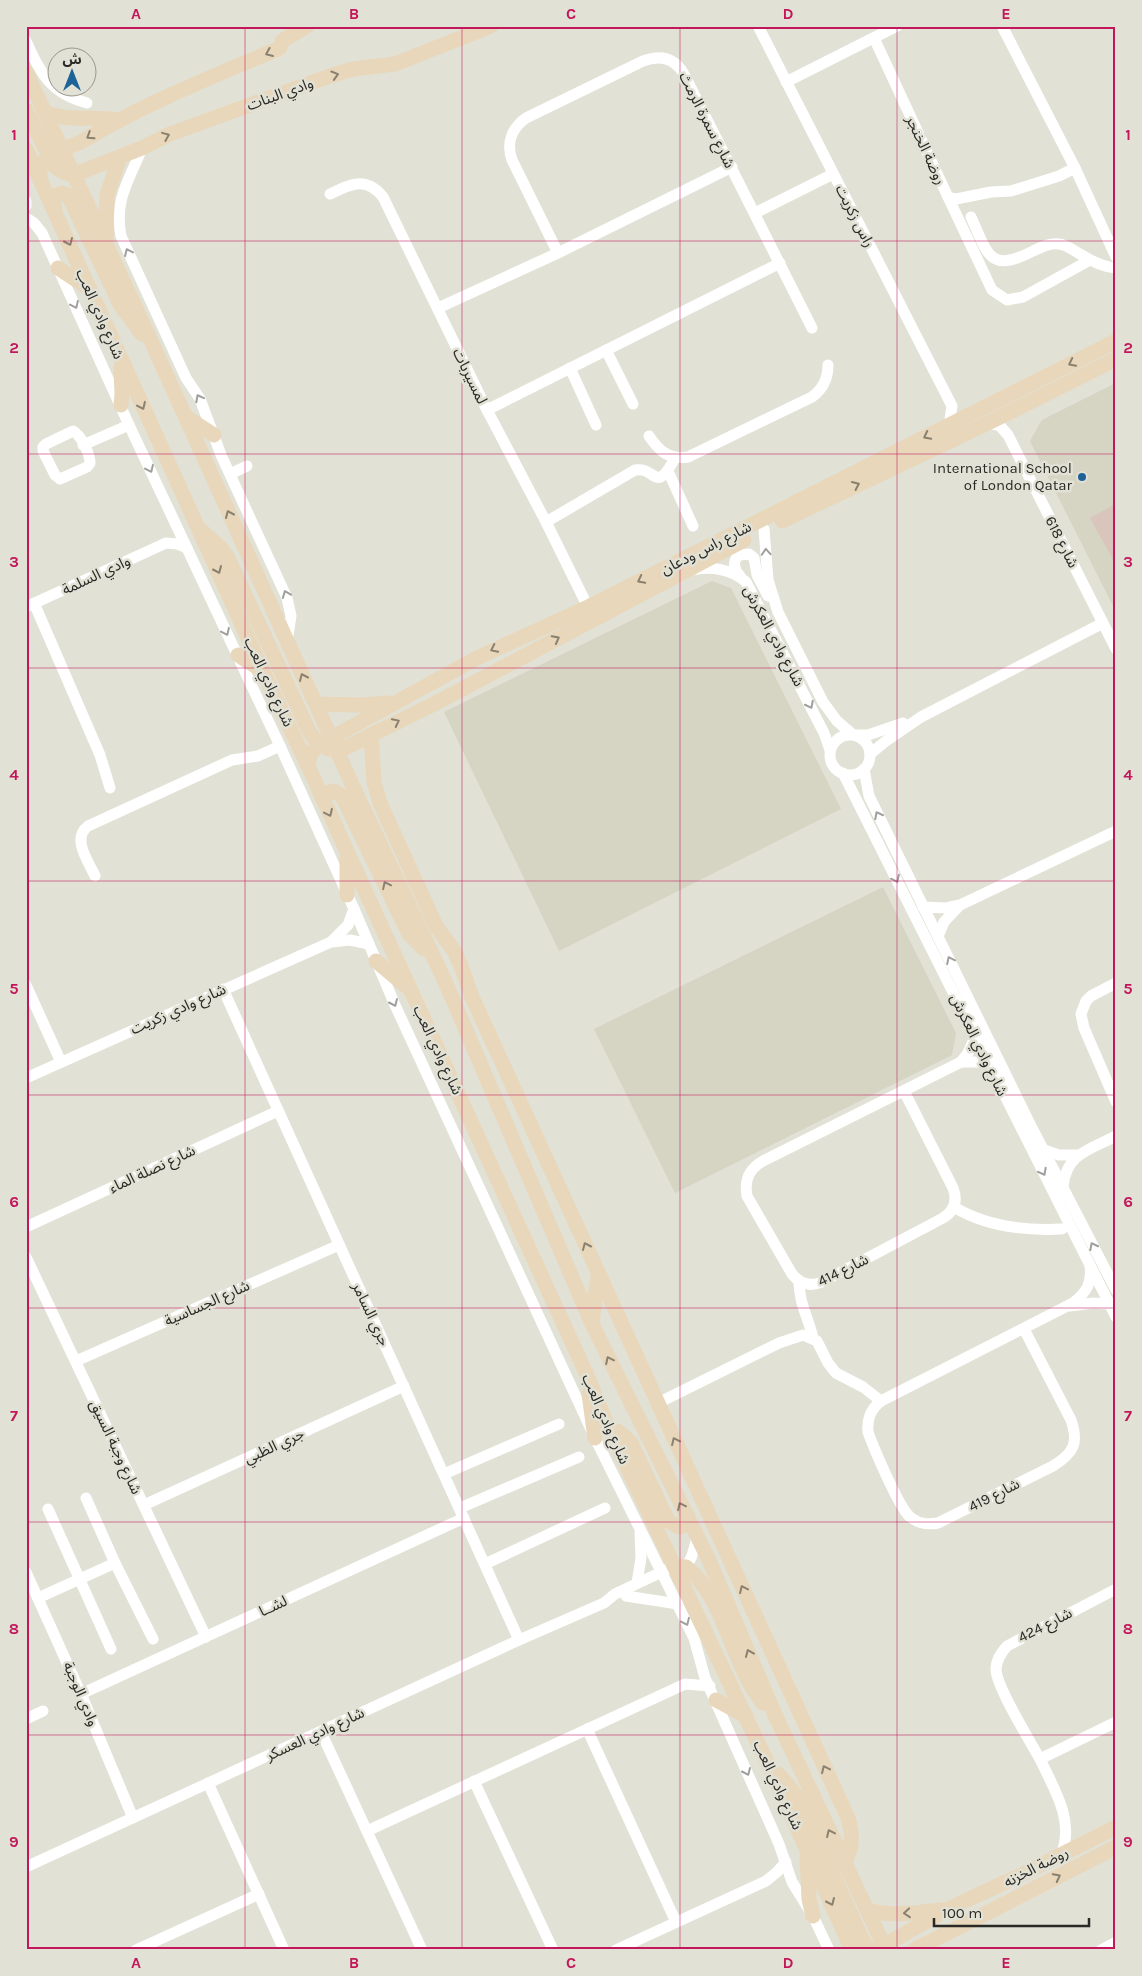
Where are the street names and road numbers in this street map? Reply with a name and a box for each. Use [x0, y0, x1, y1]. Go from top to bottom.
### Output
street label: شارع سمرة الرمث [672, 69, 739, 173]
street label: وادي البنات [244, 74, 317, 117]
street label: روضة الخنجر [902, 112, 950, 187]
street label: راس زكريت [832, 182, 878, 250]
street label: شارع وادي العب [69, 266, 128, 363]
street label: لمسيربات [449, 345, 491, 407]
street label: شارع 618 [1039, 513, 1083, 572]
street label: شارع راس ودعان [658, 517, 756, 581]
street label: وادي السلمة [59, 551, 134, 601]
street label: شارع وادي العكرش [737, 582, 808, 691]
street label: شارع وادي العب [238, 634, 298, 731]
street label: شارع وادي زكريت [127, 980, 230, 1041]
street label: شارع وادي العكرش [944, 991, 1012, 1101]
street label: شارع وادي العب [407, 1002, 467, 1099]
street label: شارع نصلة الماء [106, 1141, 199, 1200]
street label: شارع 414 [815, 1250, 873, 1293]
street label: شارع الجساسية [162, 1276, 254, 1333]
street label: جري السامر [346, 1278, 394, 1350]
street label: شارع وادي العب [575, 1371, 634, 1468]
street label: شارع وجبة السيق [84, 1397, 146, 1499]
street label: جري الظبي [241, 1424, 308, 1470]
street label: شارع 419 [965, 1474, 1024, 1518]
street label: لشــا [256, 1592, 290, 1620]
street label: شارع 424 [1015, 1604, 1077, 1649]
street label: وادي الوجبة [57, 1659, 103, 1730]
street label: شارع وادي العسكر [262, 1703, 369, 1768]
street label: شارع وادي العب [747, 1737, 807, 1834]
street label: روضة الخزنه [1001, 1843, 1071, 1891]

